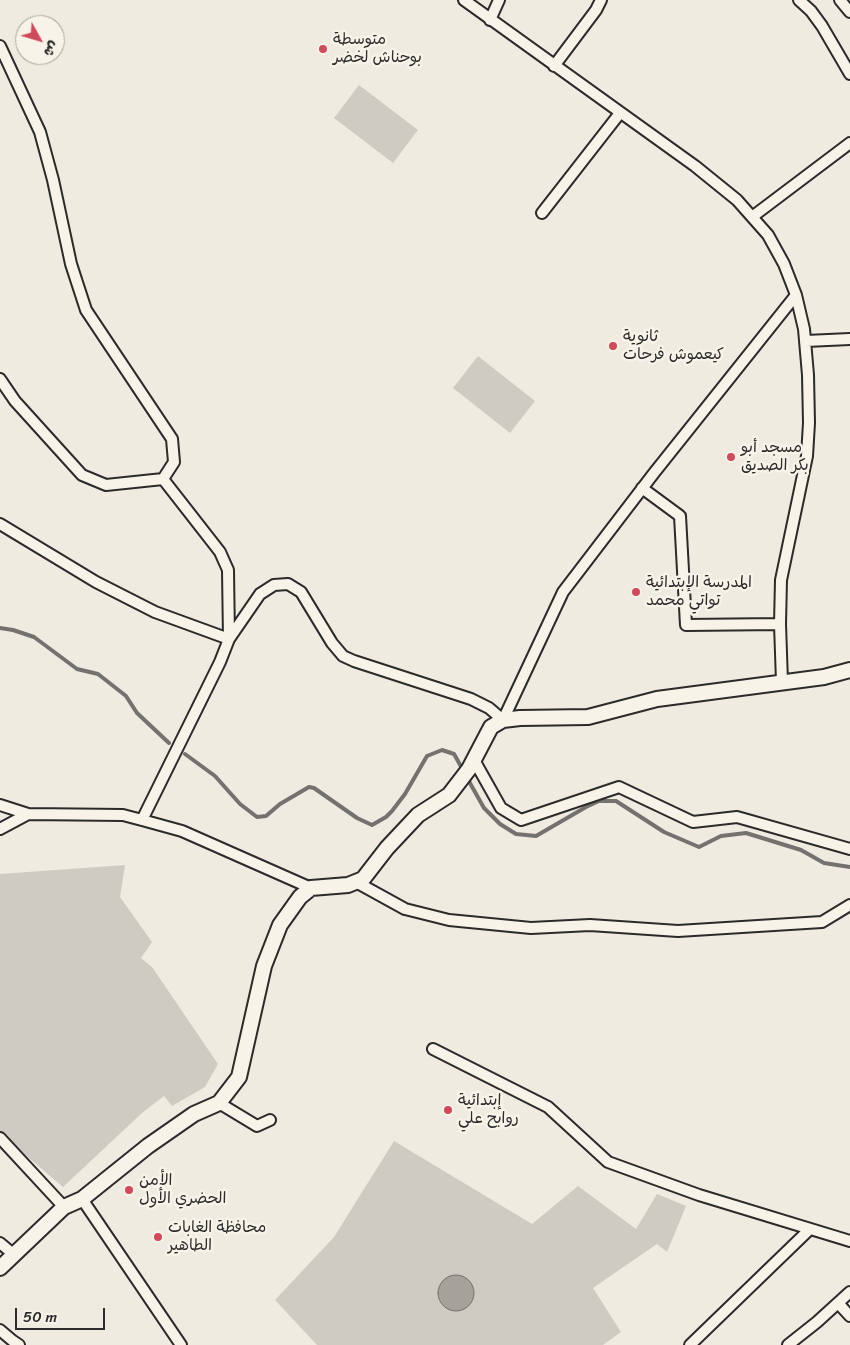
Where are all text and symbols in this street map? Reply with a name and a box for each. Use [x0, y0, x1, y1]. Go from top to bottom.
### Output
north arrow [15, 15, 65, 65]
place label: متوسطة بوحناش لخضر [333, 30, 422, 68]
text: ش [37, 35, 66, 63]
marker: متوسطة بوحناش لخضر [317, 43, 329, 55]
place label: ثانوية كيعموش فرحات [623, 327, 724, 365]
marker: ثانوية كيعموش فرحات [607, 340, 619, 352]
place label: مسجد أبو بكر الصديق [741, 438, 809, 476]
marker: مسجد أبو بكر الصديق [725, 451, 737, 463]
place label: المدرسة الإبتدائية تواتي محمد [646, 573, 752, 611]
marker: المدرسة الإبتدائية تواتي محمد [630, 586, 642, 598]
place label: إبتدائية روابح علي [458, 1091, 519, 1129]
marker: إبتدائية روابح علي [442, 1104, 454, 1116]
place label: الأمن الحضري الأول [139, 1171, 226, 1209]
marker: الأمن الحضري الأول [123, 1184, 135, 1196]
place label: محافظة الغابات الطاهير [168, 1218, 266, 1256]
marker: محافظة الغابات الطاهير [152, 1231, 164, 1243]
scale bar [18, 1298, 108, 1330]
text: 50 m [23, 1304, 57, 1330]

